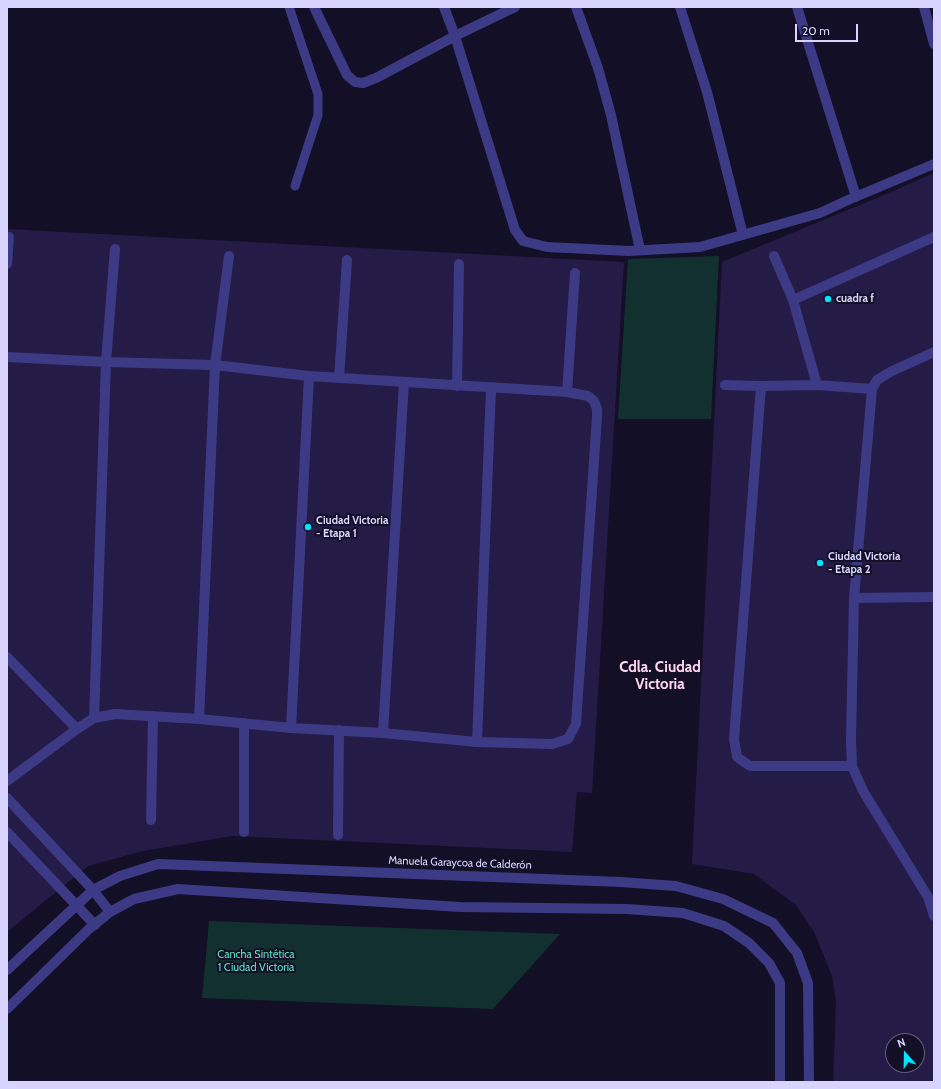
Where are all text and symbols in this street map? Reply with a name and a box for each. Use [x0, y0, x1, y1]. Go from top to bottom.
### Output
scale bar [797, 16, 860, 42]
text: 20 m [802, 23, 830, 38]
place label: cuadra f [836, 292, 874, 306]
marker: cuadra f [823, 294, 833, 304]
place label: Ciudad Victoria - Etapa 1 [316, 514, 388, 540]
marker: Ciudad Victoria - Etapa 1 [303, 522, 313, 532]
place label: Ciudad Victoria - Etapa 2 [828, 550, 900, 576]
marker: Ciudad Victoria - Etapa 2 [815, 558, 825, 568]
district label: Cdla. Ciudad Victoria [619, 659, 701, 694]
street label: Manuela Garaycoa de Calderón [388, 854, 532, 872]
park label: Cancha Sintética 1 Ciudad Victoria [217, 948, 295, 974]
north arrow [885, 1033, 925, 1073]
text: N [895, 1035, 907, 1051]

